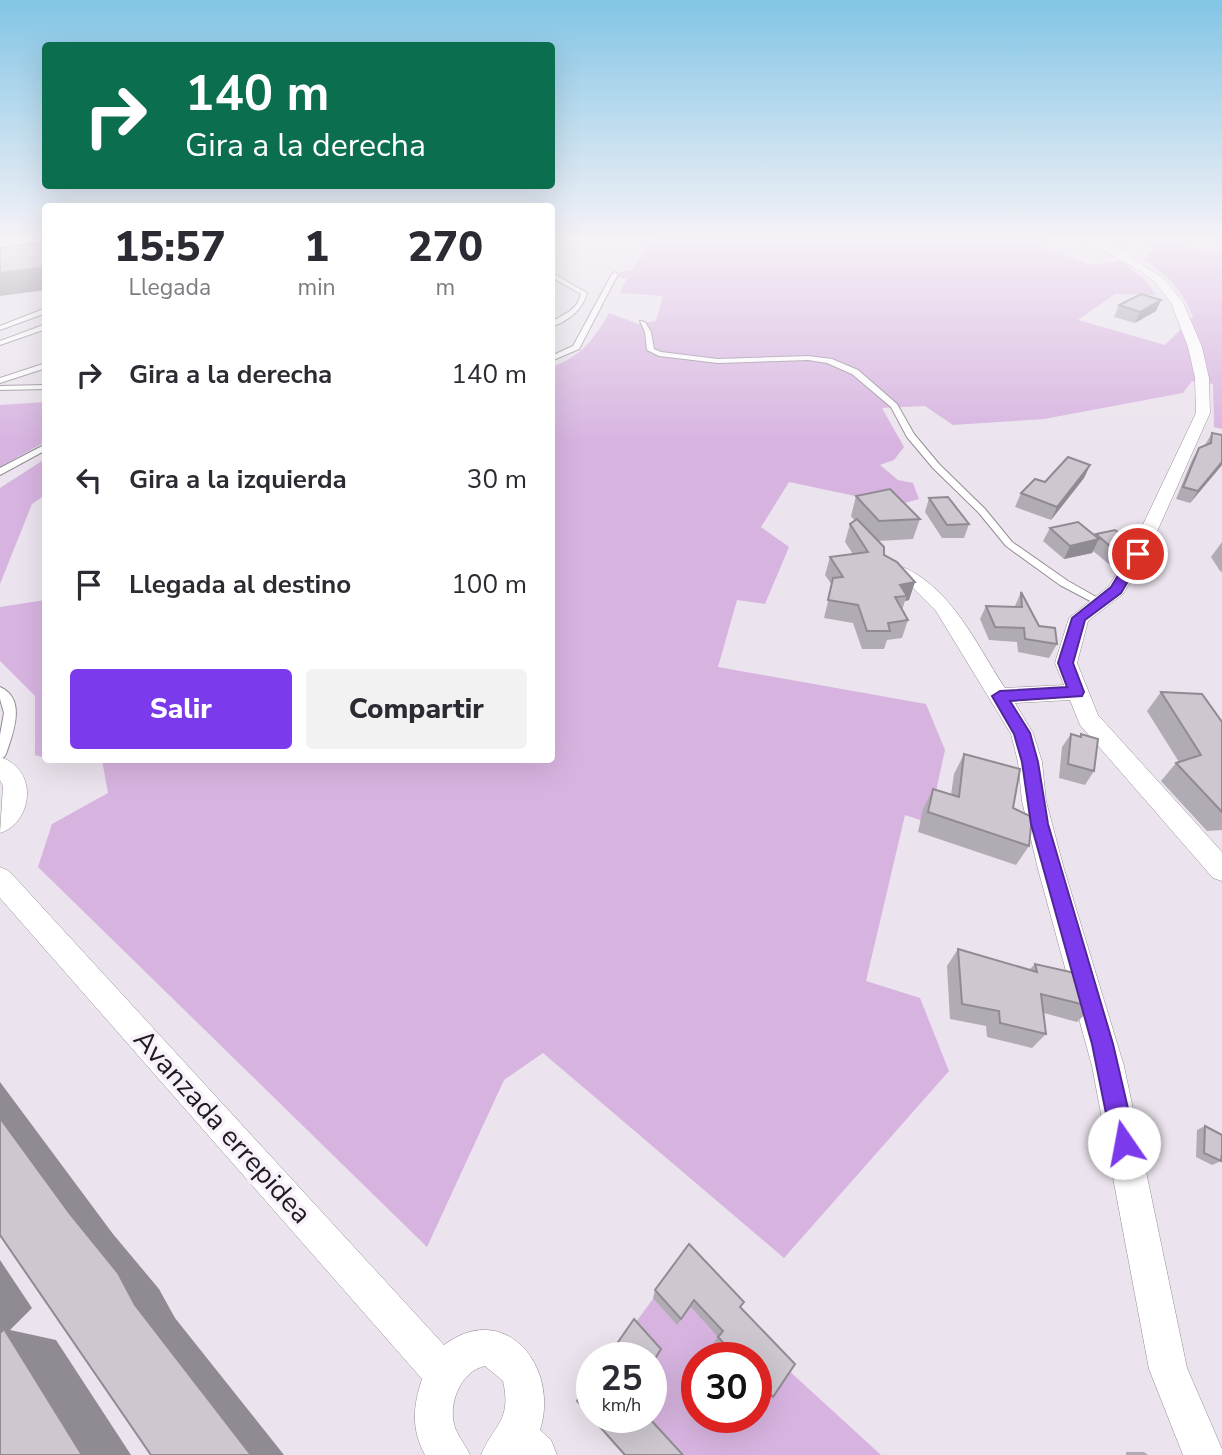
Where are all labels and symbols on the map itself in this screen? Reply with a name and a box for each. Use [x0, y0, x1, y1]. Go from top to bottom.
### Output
pin [1108, 524, 1168, 584]
street label: Avanzada errepidea [125, 1021, 320, 1232]
position arrow [1087, 1106, 1161, 1180]
speed limit sign: 30 [681, 1342, 772, 1433]

